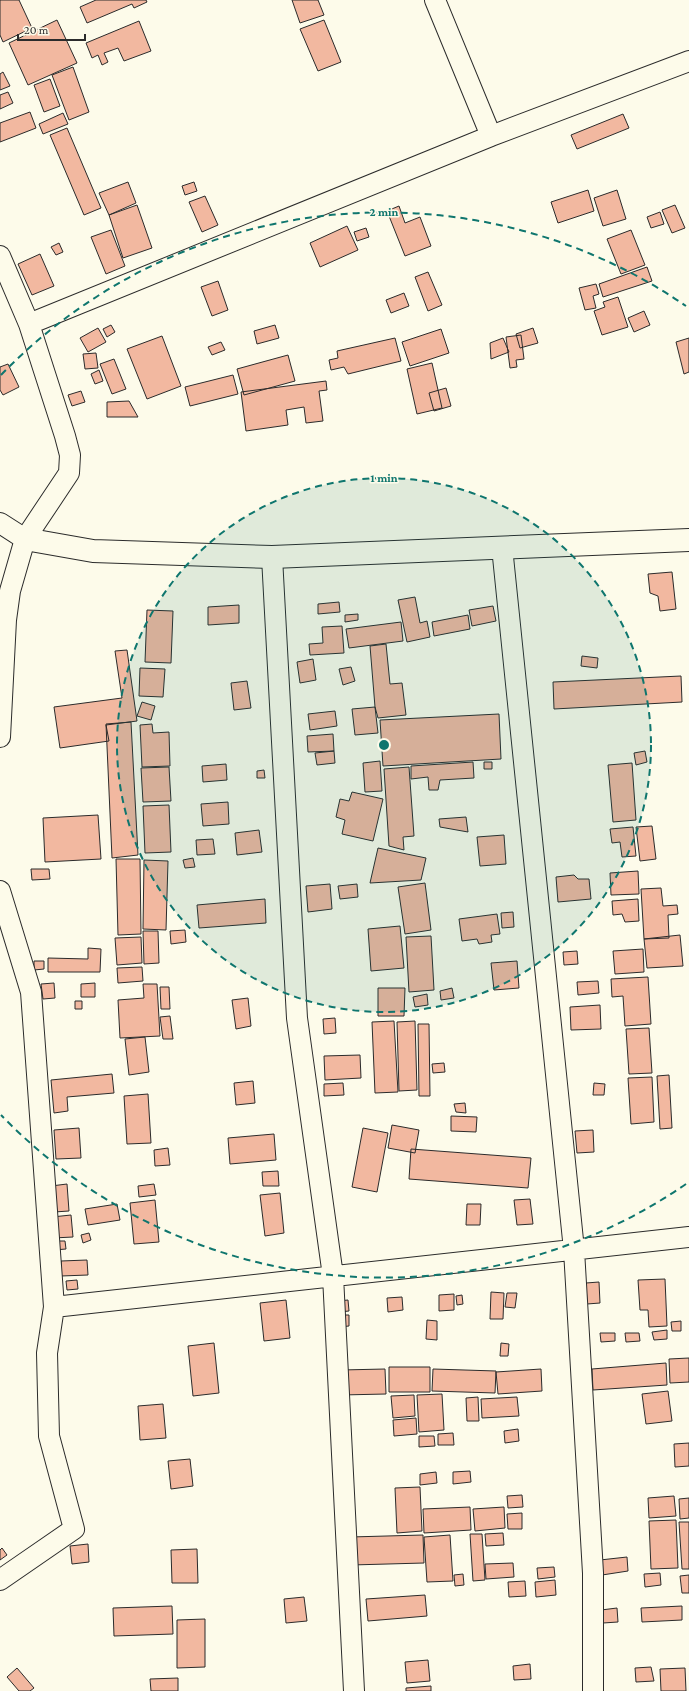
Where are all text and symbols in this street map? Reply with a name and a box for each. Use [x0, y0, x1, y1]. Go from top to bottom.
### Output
scale bar [18, 16, 85, 42]
text: 20 m [24, 23, 49, 37]
text: 2 min [370, 205, 399, 219]
text: 1 min [370, 471, 398, 485]
centre of rings [377, 738, 391, 752]

